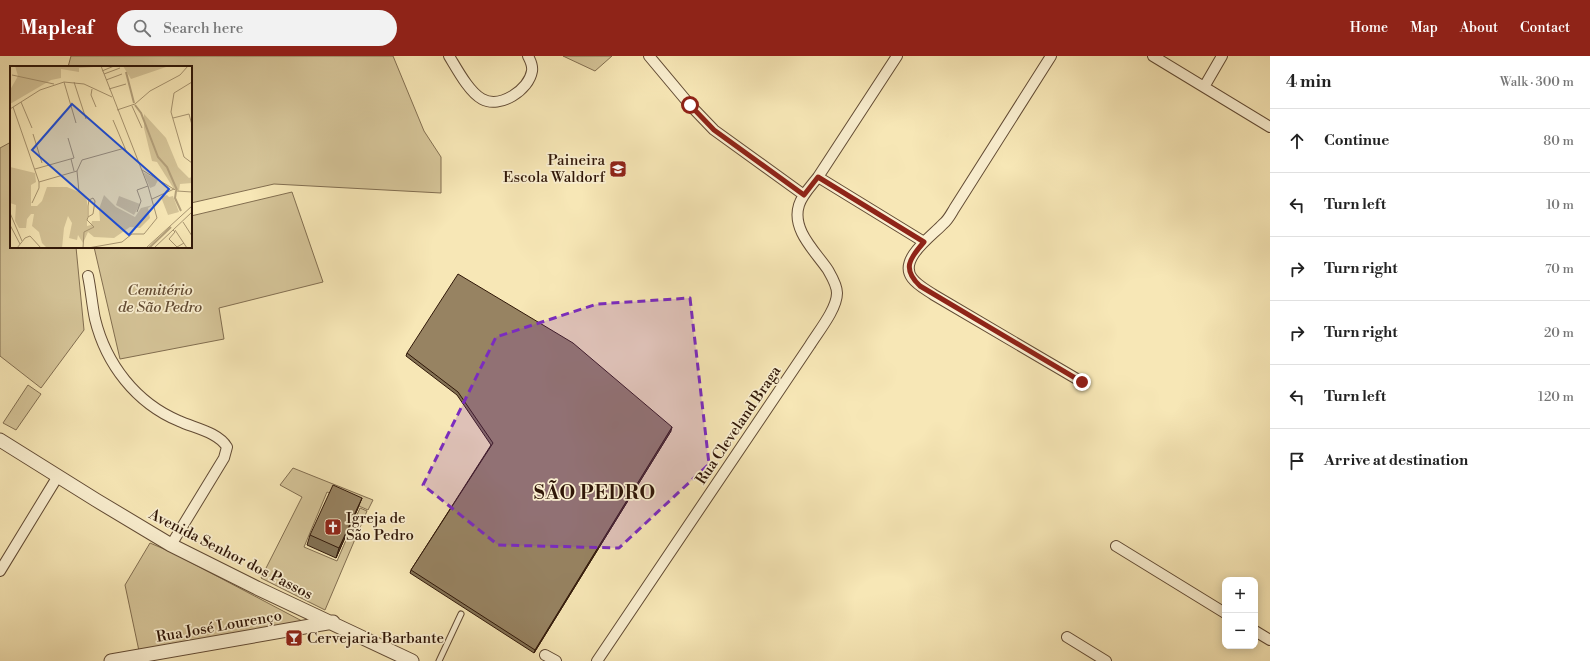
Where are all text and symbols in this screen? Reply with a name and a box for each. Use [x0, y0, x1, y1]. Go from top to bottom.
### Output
search box [117, 10, 397, 46]
text: Mapleaf [20, 16, 93, 40]
icon: search [131, 17, 153, 39]
text: Search here [163, 19, 243, 38]
text: Home [1350, 19, 1388, 37]
text: Map [1410, 19, 1438, 37]
text: About [1460, 19, 1498, 37]
text: Contact [1520, 19, 1570, 37]
inset map [10, 66, 192, 248]
text: 4 min [1286, 71, 1331, 93]
text: Walk · 300 m [1500, 74, 1574, 90]
route start [681, 96, 699, 114]
icon: ahead [1286, 130, 1308, 152]
text: Continue [1324, 131, 1389, 150]
text: 80 m [1543, 133, 1574, 149]
place label: Paineira Escola Waldorf [503, 151, 606, 187]
school or university icon: Paineira Escola Waldorf [608, 159, 628, 179]
icon: left [1286, 194, 1308, 216]
text: Turn left [1324, 195, 1386, 214]
text: 10 m [1546, 197, 1574, 213]
icon: right [1286, 258, 1308, 280]
text: Turn right [1324, 259, 1398, 278]
text: 70 m [1545, 261, 1574, 277]
park label: Cemitério de São Pedro [118, 281, 202, 317]
icon: right [1286, 322, 1308, 344]
text: Turn right [1324, 323, 1398, 342]
text: 20 m [1544, 325, 1574, 341]
street label: Rua Cleveland Braga [692, 362, 785, 488]
route end [1073, 373, 1091, 391]
icon: left [1286, 386, 1308, 408]
text: Turn left [1324, 387, 1386, 406]
text: 120 m [1538, 389, 1574, 405]
icon: arrive [1286, 450, 1308, 472]
text: Arrive at destination [1324, 451, 1468, 470]
district label: SÃO PEDRO [534, 480, 656, 505]
street label: Avenida Senhor dos Passos [145, 504, 316, 604]
place label: Igreja de São Pedro [346, 509, 414, 545]
church icon: Igreja de São Pedro [323, 517, 343, 537]
map controls [1222, 577, 1258, 649]
button: + [1222, 577, 1258, 613]
street label: Rua José Lourenço [155, 606, 284, 647]
button: − [1222, 613, 1258, 649]
bar icon: Cervejaria Barbante [284, 628, 304, 648]
place label: Cervejaria Barbante [307, 629, 444, 648]

